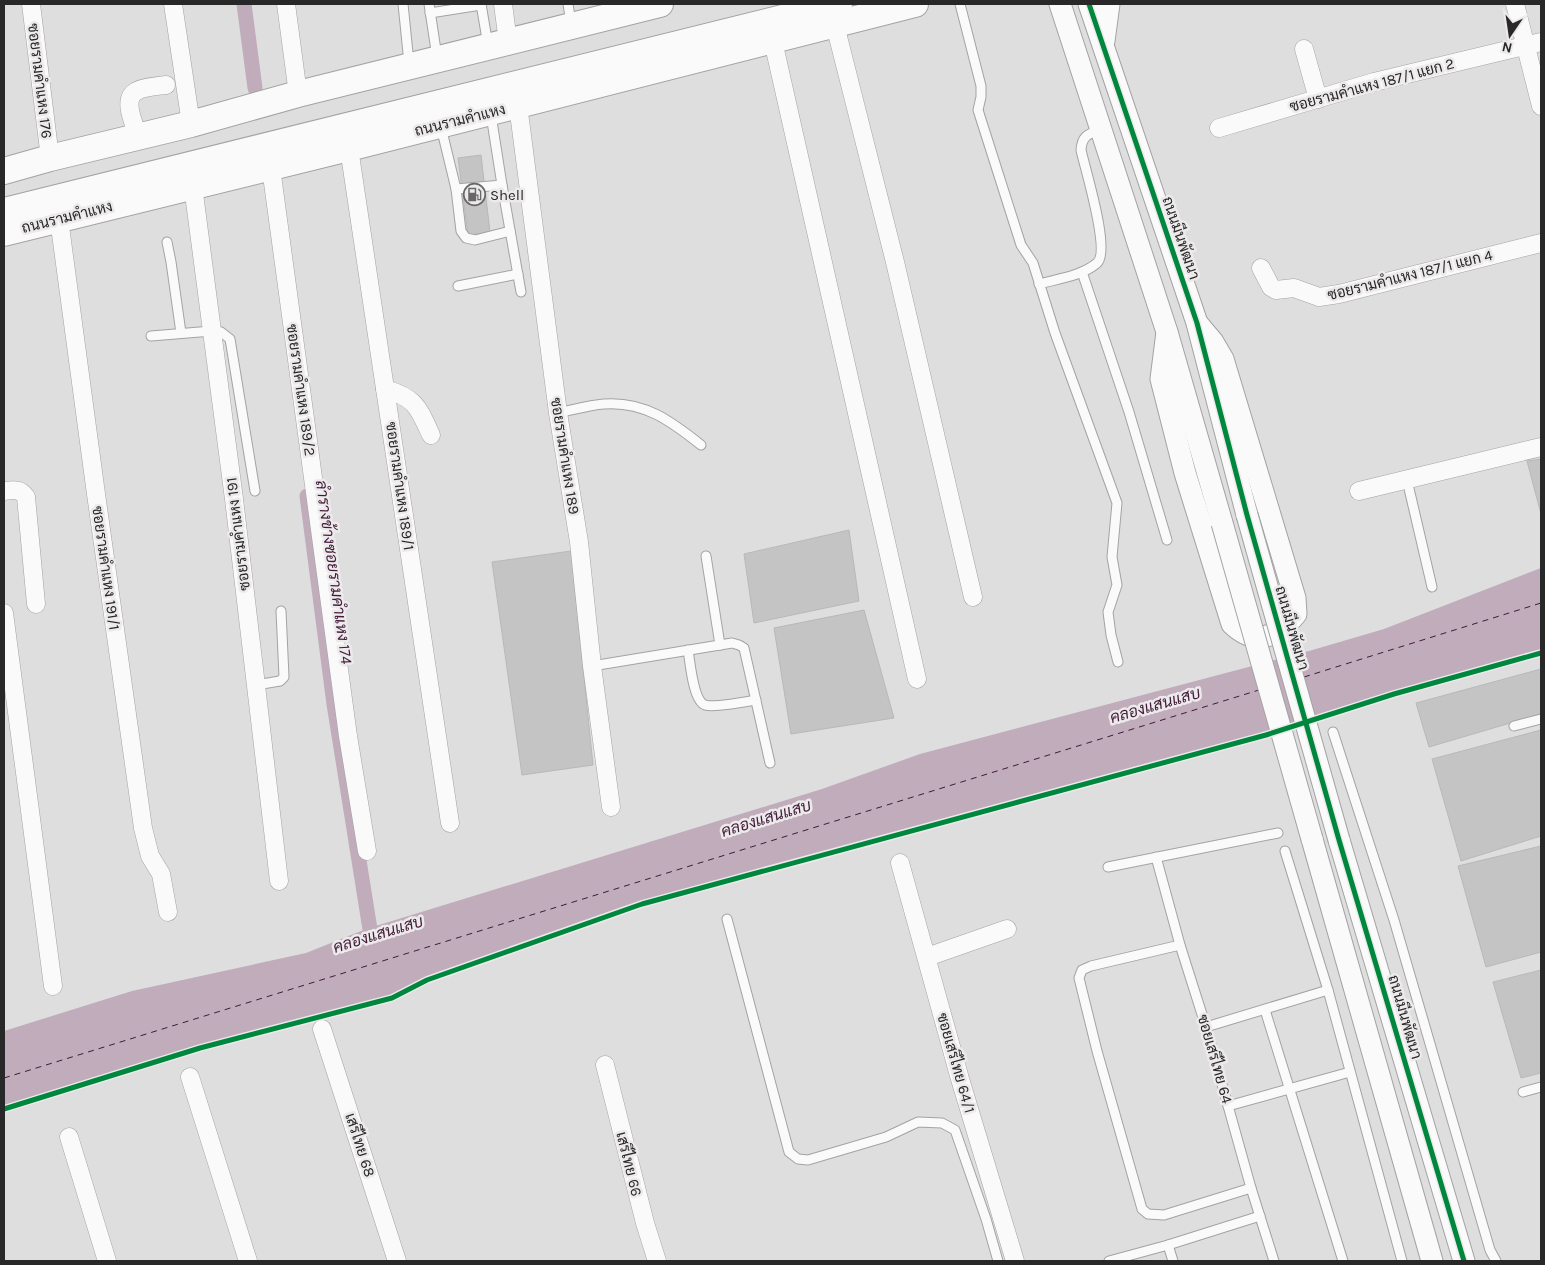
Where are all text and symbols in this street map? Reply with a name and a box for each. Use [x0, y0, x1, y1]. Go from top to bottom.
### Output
north arrow [1485, 10, 1535, 60]
street label: ซอยรามคำแหง 176 [24, 22, 56, 140]
text: N [1500, 38, 1514, 57]
street label: ซอยรามคำแหง 187/1 แยก 2 [1288, 54, 1456, 116]
street label: ถนนรามคำแหง [413, 100, 507, 140]
fuel station icon: Shell [462, 183, 486, 207]
place label: Shell [490, 186, 524, 204]
street label: ถนนมีนพัฒนา [1158, 194, 1205, 282]
street label: ถนนรามคำแหง [20, 197, 114, 237]
street label: ซอยรามคำแหง 187/1 แยก 4 [1326, 246, 1495, 304]
street label: ซอยรามคำแหง 189/2 [283, 323, 319, 457]
street label: ซอยรามคำแหง 189 [547, 396, 583, 516]
street label: ซอยรามคำแหง 189/1 [382, 421, 418, 551]
street label: ซอยรามคำแหง 191 [222, 476, 254, 592]
water label: ลำรางข้างซอยรามคำแหง 174 [312, 479, 358, 666]
street label: ซอยรามคำแหง 191/1 [88, 505, 124, 631]
street label: ถนนมีนพัฒนา [1271, 584, 1314, 672]
water label: คลองแสนแสบ [1108, 683, 1203, 727]
water label: คลองแสนแสบ [719, 795, 814, 841]
water label: คลองแสนแสบ [331, 911, 426, 957]
street label: ถนนมีนพัฒนา [1384, 973, 1427, 1061]
street label: ซอยเสรีไทย 64/1 [933, 1011, 980, 1115]
street label: ซอยเสรีไทย 64 [1194, 1012, 1237, 1106]
street label: เสรีไทย 68 [341, 1110, 380, 1179]
street label: เสรีไทย 66 [612, 1130, 647, 1198]

